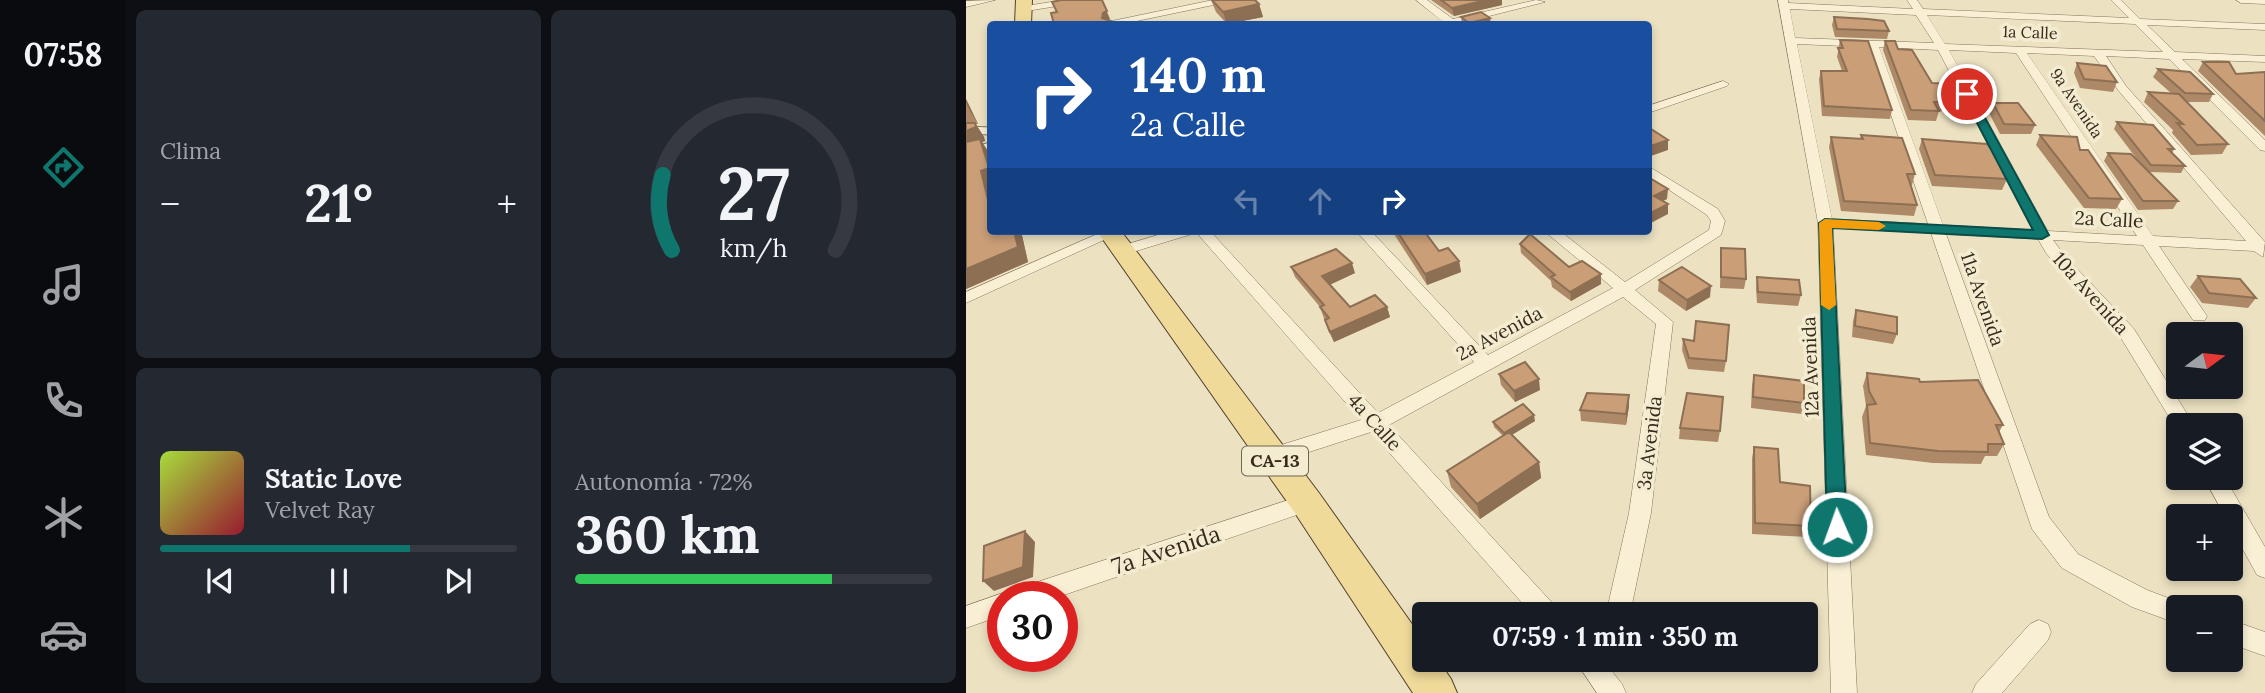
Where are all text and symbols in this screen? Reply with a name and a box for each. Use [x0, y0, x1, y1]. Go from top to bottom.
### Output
street label: 1a Calle [2002, 21, 2058, 43]
text: 07:58 [24, 34, 102, 75]
text: 140 m [1130, 43, 1266, 105]
icon: right [1015, 49, 1106, 140]
pin [1937, 64, 1997, 124]
street label: 9a Avenida [2046, 64, 2108, 142]
icon: arrive [1948, 75, 1986, 113]
text: 2a Calle [1130, 104, 1246, 145]
text: Clima [160, 136, 221, 165]
icon: directions [39, 143, 88, 192]
text: 27 [717, 147, 790, 240]
text: 21° [304, 170, 373, 236]
text: − [160, 180, 180, 228]
text: + [497, 180, 517, 228]
icon: left [1228, 182, 1266, 220]
icon: ahead [1301, 182, 1339, 220]
icon: right [1374, 182, 1412, 220]
street label: 2a Calle [2074, 205, 2144, 233]
text: km/h [720, 232, 787, 264]
street label: 10a Avenida [2048, 247, 2134, 339]
street label: 11a Avenida [1956, 249, 2010, 349]
icon: music [39, 260, 88, 309]
street label: 2a Avenida [1452, 300, 1546, 366]
street label: 12a Avenida [1796, 316, 1824, 418]
north arrow [2166, 322, 2244, 399]
map controls [2166, 322, 2243, 672]
icon: phone [39, 376, 88, 425]
street label: 4a Calle [1343, 388, 1407, 456]
street label: 3a Avenida [1631, 394, 1667, 491]
button: layers [2166, 413, 2243, 490]
road number: CA-13 [1242, 447, 1308, 476]
text: Static Love [265, 462, 402, 495]
text: Autonomía · 72% [575, 467, 753, 496]
position arrow [1800, 490, 1874, 564]
icon: climate [39, 493, 88, 542]
text: Velvet Ray [265, 495, 375, 524]
text: 360 km [575, 501, 760, 567]
button: + [2166, 504, 2243, 581]
street label: 7a Avenida [1108, 518, 1224, 581]
icon: previous [201, 562, 239, 600]
icon: pause [320, 562, 358, 600]
icon: next [439, 562, 477, 600]
speed limit sign: 30 [987, 581, 1078, 672]
button: − [2166, 595, 2243, 672]
icon: car [39, 610, 88, 659]
text: 07:59 · 1 min · 350 m [1492, 620, 1738, 653]

